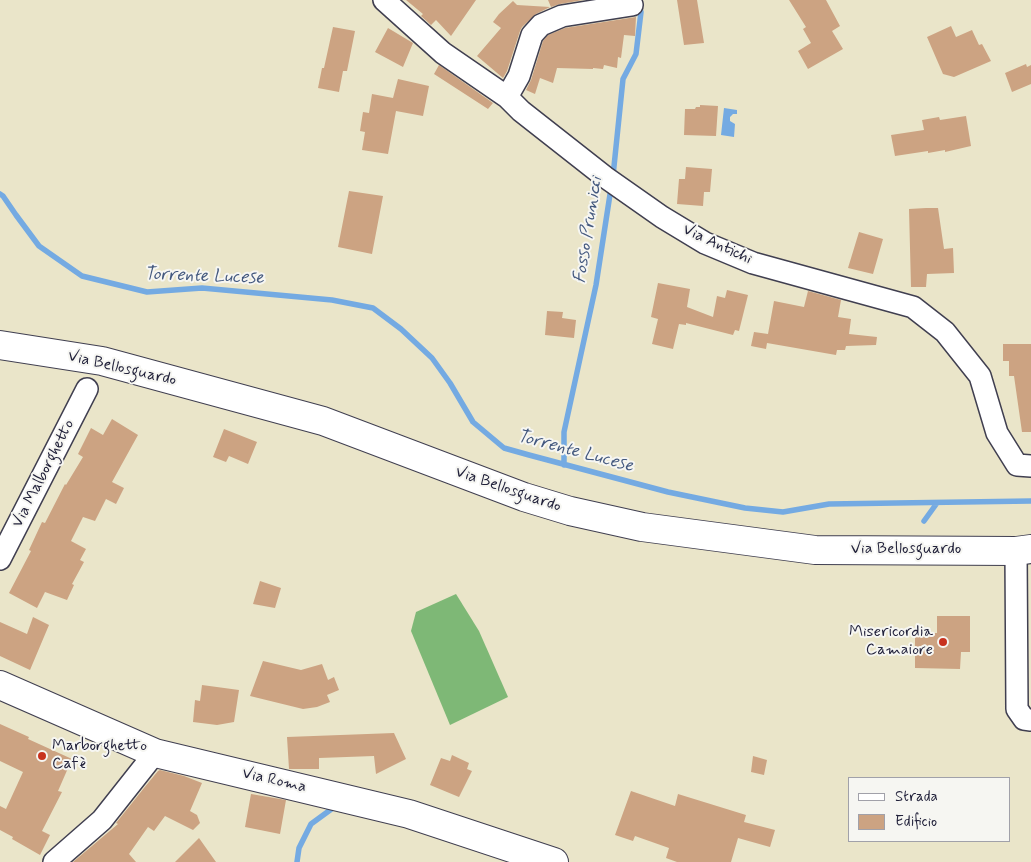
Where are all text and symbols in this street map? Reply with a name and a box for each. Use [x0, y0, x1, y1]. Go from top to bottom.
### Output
water label: Fosso Prunicci [570, 175, 608, 285]
street label: Via Antichi [679, 221, 755, 269]
water label: Torrente Lucese [144, 264, 264, 290]
street label: Via Bellosguardo [66, 347, 178, 391]
street label: Via Malborghetto [9, 417, 79, 531]
water label: Torrente Lucese [514, 426, 636, 478]
street label: Via Bellosguardo [453, 463, 563, 517]
street label: Via Bellosguardo [851, 540, 961, 560]
place label: Misericordia Camaiore [849, 623, 933, 661]
marker: Misericordia Camaiore [937, 636, 949, 648]
place label: Marborghetto Cafè [52, 737, 147, 775]
marker: Marborghetto Cafè [36, 750, 48, 762]
street label: Via Roma [240, 764, 308, 798]
legend [848, 777, 1011, 842]
text: Strada [895, 787, 938, 807]
text: Edificio [895, 812, 937, 832]

